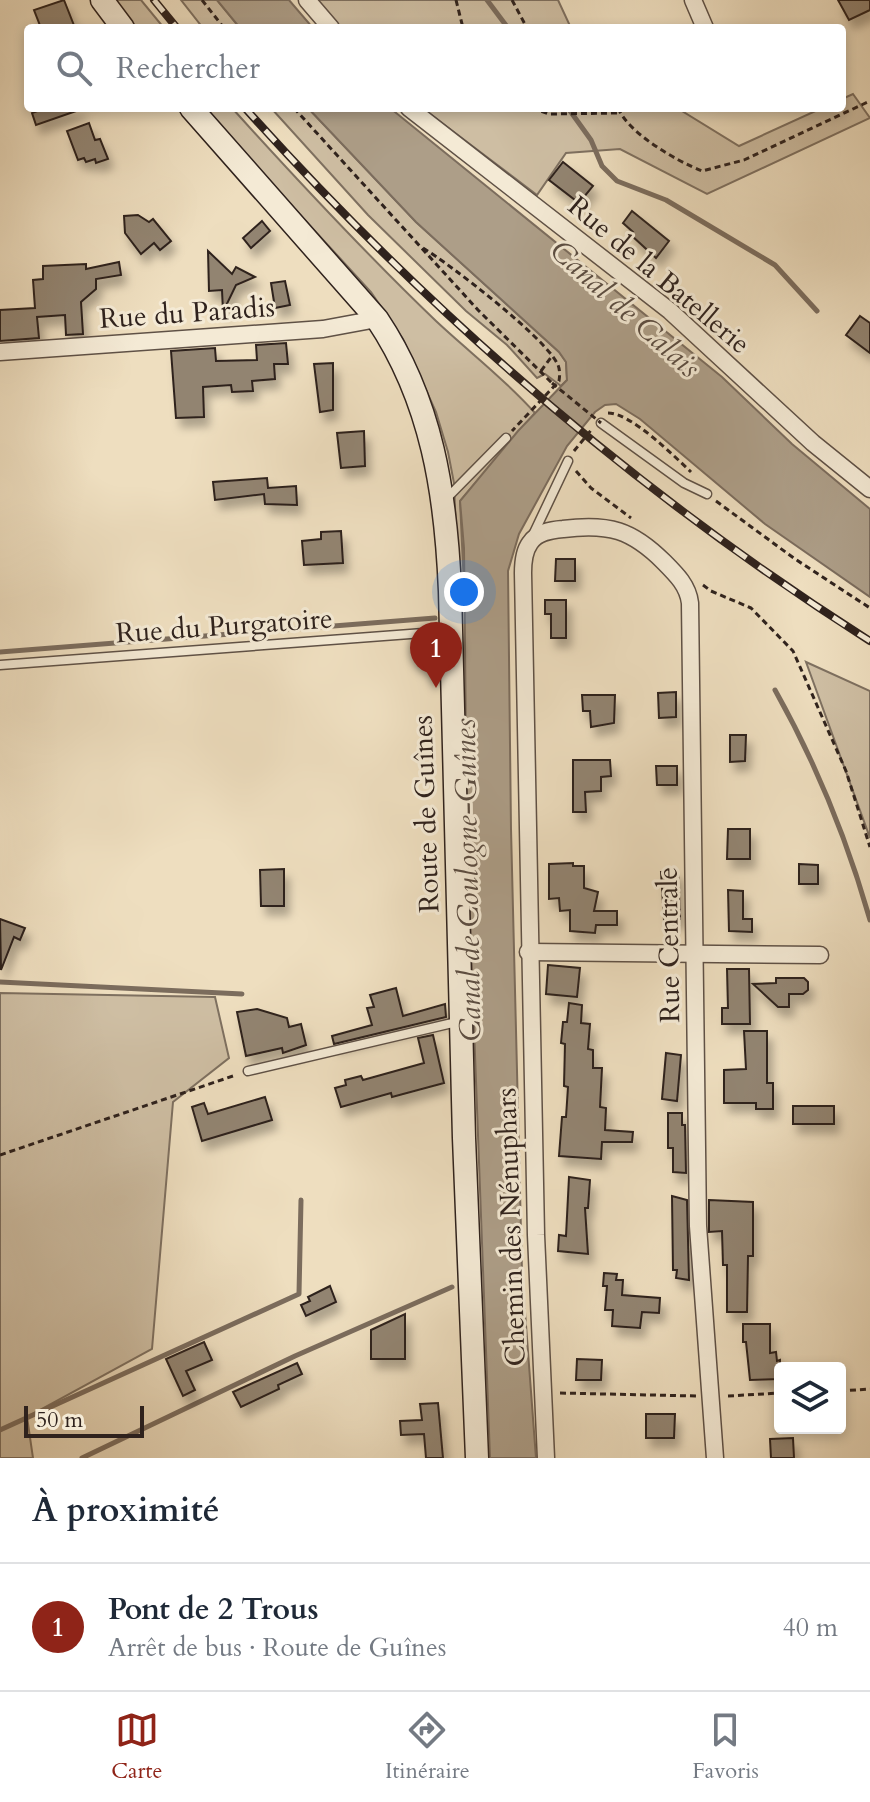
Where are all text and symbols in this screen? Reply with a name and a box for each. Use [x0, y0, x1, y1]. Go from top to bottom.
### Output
search box [24, 24, 846, 112]
icon: search [52, 46, 96, 90]
text: Rechercher [116, 48, 260, 89]
street label: Rue de la Batellerie [560, 187, 758, 363]
water label: Canal de Calais [541, 230, 709, 388]
street label: Rue du Paradis [98, 288, 276, 338]
your location [444, 572, 484, 612]
street label: Rue du Purgatoire [114, 599, 334, 653]
pin: 1 [410, 622, 462, 688]
street label: Route de Guînes [404, 714, 448, 914]
water label: Canal de Coulogne-Guînes [445, 718, 491, 1042]
street label: Rue Centrale [649, 867, 689, 1023]
street label: Chemin des Nénuphars [487, 1087, 535, 1367]
map controls [774, 1362, 846, 1434]
button: layers [774, 1362, 846, 1434]
scale bar [24, 1402, 144, 1438]
text: 50 m [36, 1405, 83, 1435]
text: À proximité [32, 1487, 219, 1533]
text: Pont de 2 Trous [108, 1589, 319, 1630]
text: 1 [51, 1610, 65, 1645]
text: 40 m [782, 1610, 838, 1645]
text: Arrêt de bus · Route de Guînes [108, 1630, 446, 1665]
tab: Carte [111, 1708, 162, 1786]
tab: Itinéraire [385, 1708, 470, 1786]
tab: Favoris [692, 1708, 759, 1786]

